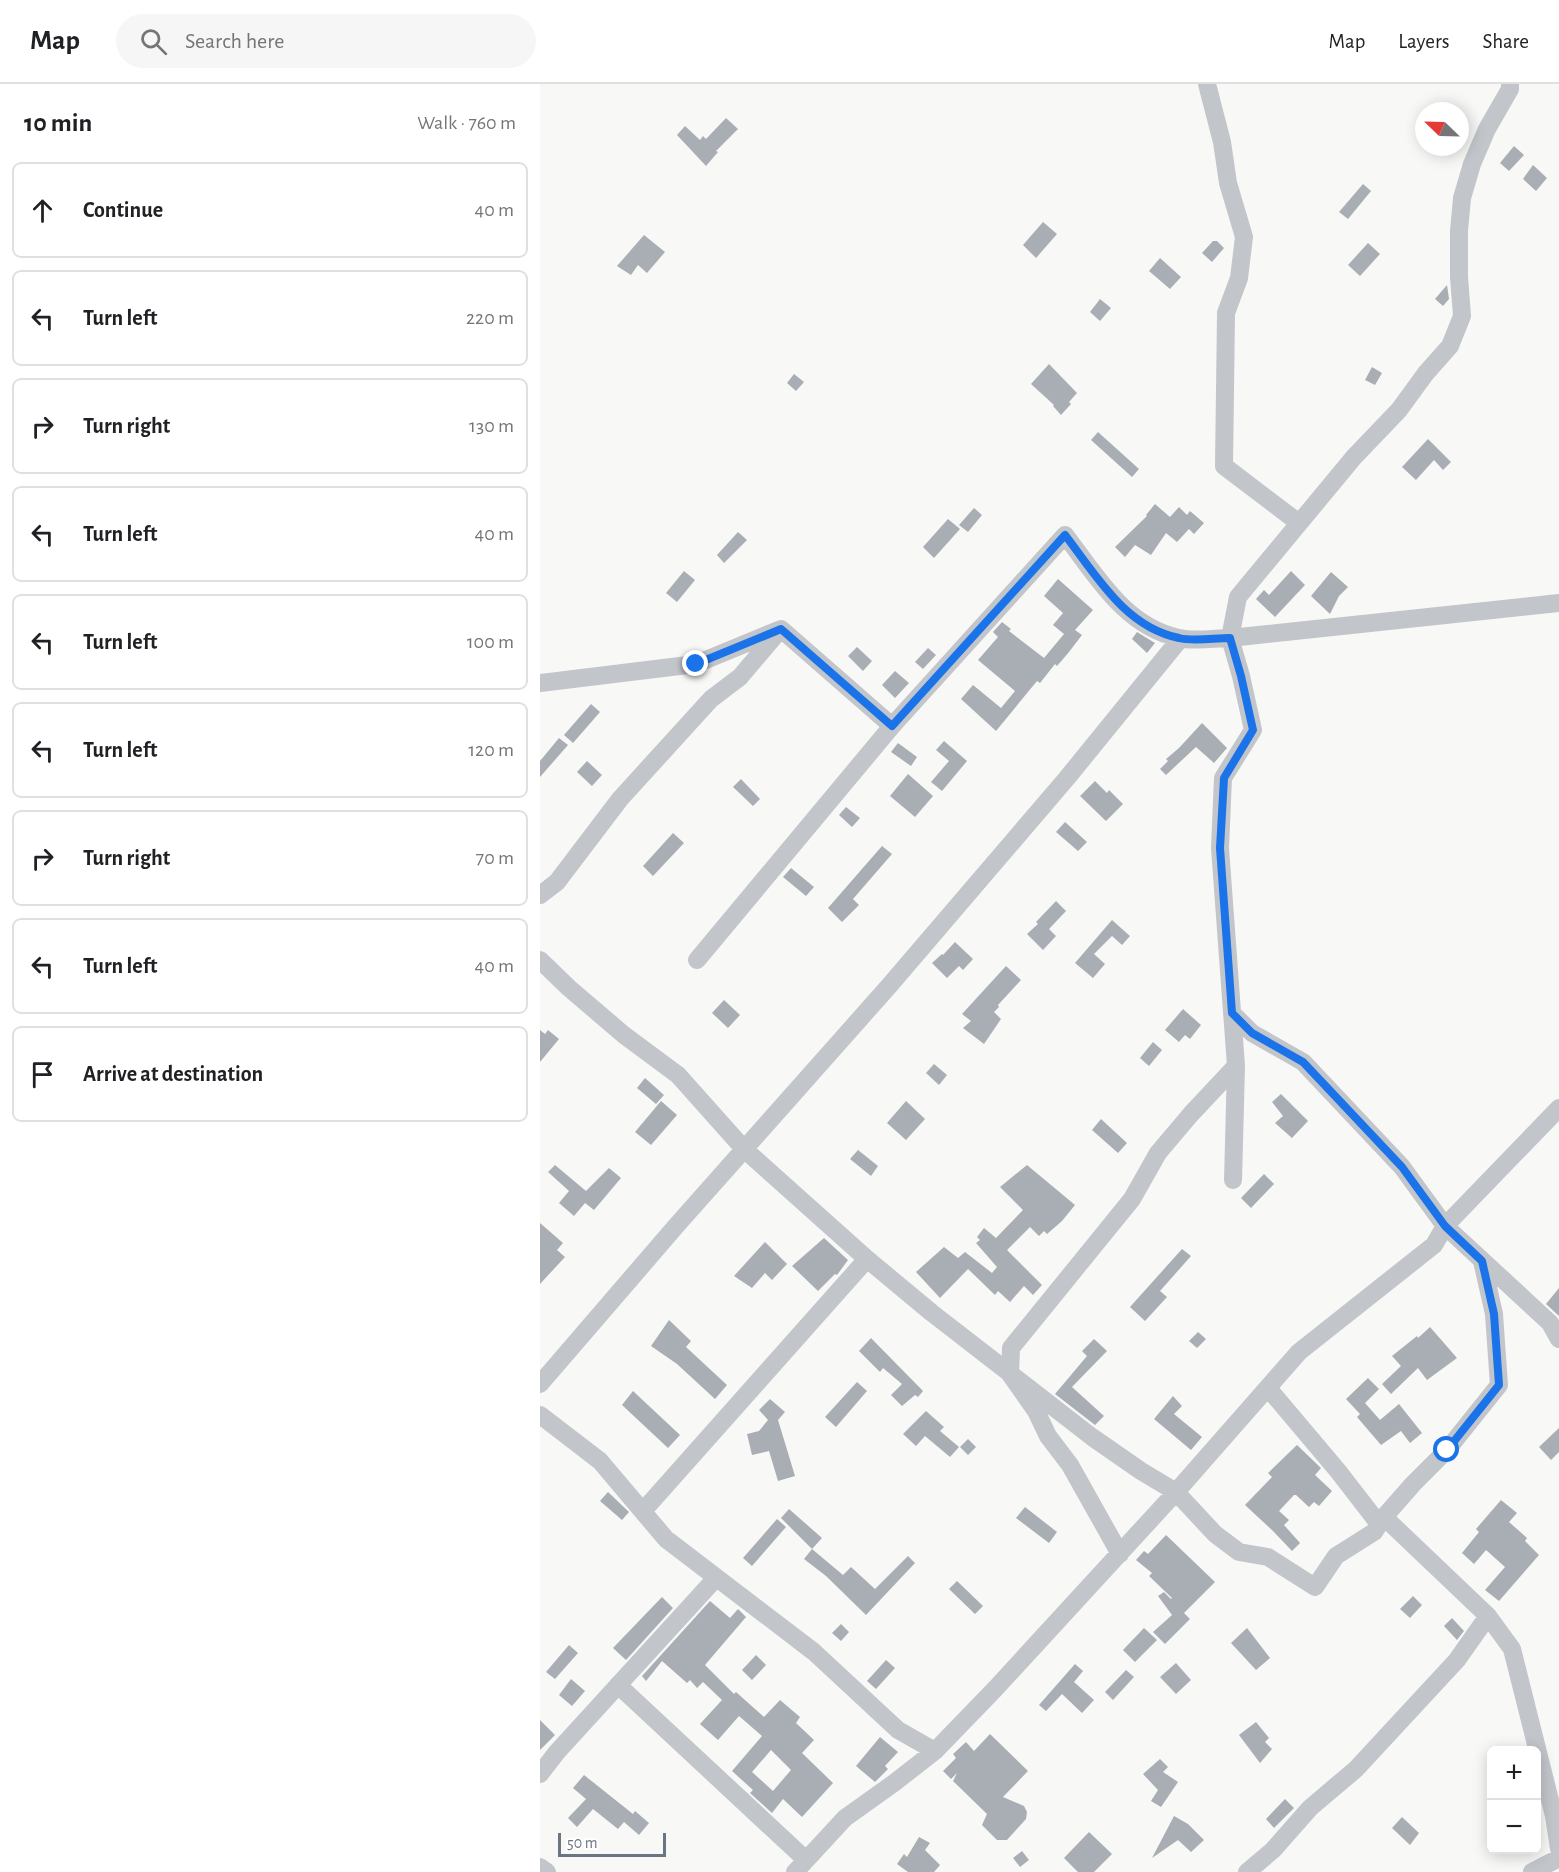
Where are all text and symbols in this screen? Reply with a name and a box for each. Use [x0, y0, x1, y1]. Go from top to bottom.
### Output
search box [116, 14, 536, 68]
icon: search [137, 25, 170, 58]
text: Map [30, 27, 80, 55]
text: Search here [185, 30, 284, 52]
text: Map [1329, 31, 1365, 52]
text: Layers [1398, 31, 1449, 52]
text: Share [1482, 31, 1529, 52]
north arrow [1415, 102, 1469, 156]
text: 10 min [24, 110, 92, 136]
text: Walk · 760 m [417, 113, 516, 133]
icon: ahead [26, 194, 59, 227]
text: Continue [83, 199, 163, 221]
text: 40 m [475, 200, 514, 220]
icon: left [26, 302, 59, 335]
text: Turn left [83, 307, 157, 329]
text: 220 m [466, 308, 514, 328]
icon: right [26, 410, 59, 443]
text: Turn right [83, 415, 170, 437]
text: 130 m [469, 416, 514, 436]
icon: left [26, 518, 59, 551]
text: Turn left [83, 523, 157, 545]
text: 40 m [475, 524, 514, 544]
icon: left [26, 626, 59, 659]
text: Turn left [83, 631, 157, 653]
text: 100 m [467, 632, 514, 652]
route end [682, 650, 708, 676]
icon: left [26, 734, 59, 767]
text: Turn left [83, 739, 157, 761]
text: 120 m [468, 740, 514, 760]
icon: right [26, 842, 59, 875]
text: Turn right [83, 847, 170, 869]
text: 70 m [476, 848, 514, 868]
icon: left [26, 950, 59, 983]
text: Turn left [83, 955, 157, 977]
text: 40 m [475, 956, 514, 976]
icon: arrive [26, 1058, 59, 1091]
text: Arrive at destination [83, 1063, 263, 1085]
route start [1433, 1436, 1459, 1462]
map controls [1487, 1746, 1541, 1854]
button: + [1487, 1746, 1541, 1800]
button: − [1487, 1800, 1541, 1854]
scale bar [558, 1830, 666, 1858]
text: 50 m [567, 1835, 598, 1851]

